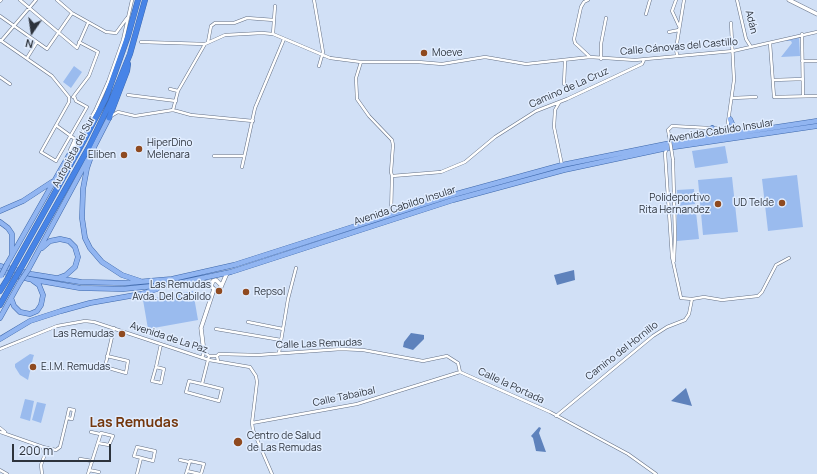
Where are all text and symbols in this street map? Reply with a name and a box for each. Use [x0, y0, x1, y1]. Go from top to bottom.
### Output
street label: Adán [742, 9, 760, 35]
north arrow [12, 12, 52, 52]
text: N [24, 36, 35, 52]
street label: Calle Cánovas del Castillo [620, 36, 738, 58]
place label: Moeve [432, 47, 463, 59]
marker: Moeve [419, 48, 429, 58]
street label: Camino de La Cruz [527, 65, 611, 111]
street label: Autopista del Sur [50, 114, 98, 190]
street label: Avenida Cabildo Insular [668, 117, 774, 145]
place label: HiperDino Melenara [147, 137, 192, 160]
marker: HiperDino Melenara [134, 144, 144, 154]
place label: Eliben [88, 149, 116, 161]
marker: Eliben [119, 150, 129, 160]
street label: Avenida Cabildo Insular [353, 184, 457, 228]
place label: Polideportivo Rita Hernandez [639, 192, 710, 216]
place label: UD Telde [733, 197, 774, 209]
marker: UD Telde [777, 198, 787, 208]
marker: Polideportivo Rita Hernandez [713, 199, 723, 209]
place label: Las Remudas Avda. Del Cabildo [132, 279, 211, 302]
marker: Las Remudas Avda. Del Cabildo [214, 286, 224, 296]
place label: Repsol [254, 286, 285, 298]
marker: Repsol [241, 287, 251, 297]
street label: Camino del Hornillo [583, 319, 661, 383]
street label: Avenida de La Paz [128, 320, 210, 356]
place label: Las Remudas [53, 328, 114, 340]
marker: Las Remudas [117, 329, 127, 339]
street label: Calle Las Remudas [276, 336, 362, 352]
place label: E.I.M. Remudas [41, 361, 110, 373]
marker: E.I.M. Remudas [28, 362, 38, 372]
street label: Calle la Portada [476, 365, 546, 407]
street label: Calle Tabaibal [312, 385, 376, 409]
district label: Las Remudas [90, 415, 178, 431]
place label: Centro de Salud de Las Remudas [247, 430, 322, 454]
scale bar [14, 436, 113, 462]
marker: Centro de Salud de Las Remudas [232, 436, 244, 448]
text: 200 m [19, 442, 53, 459]

